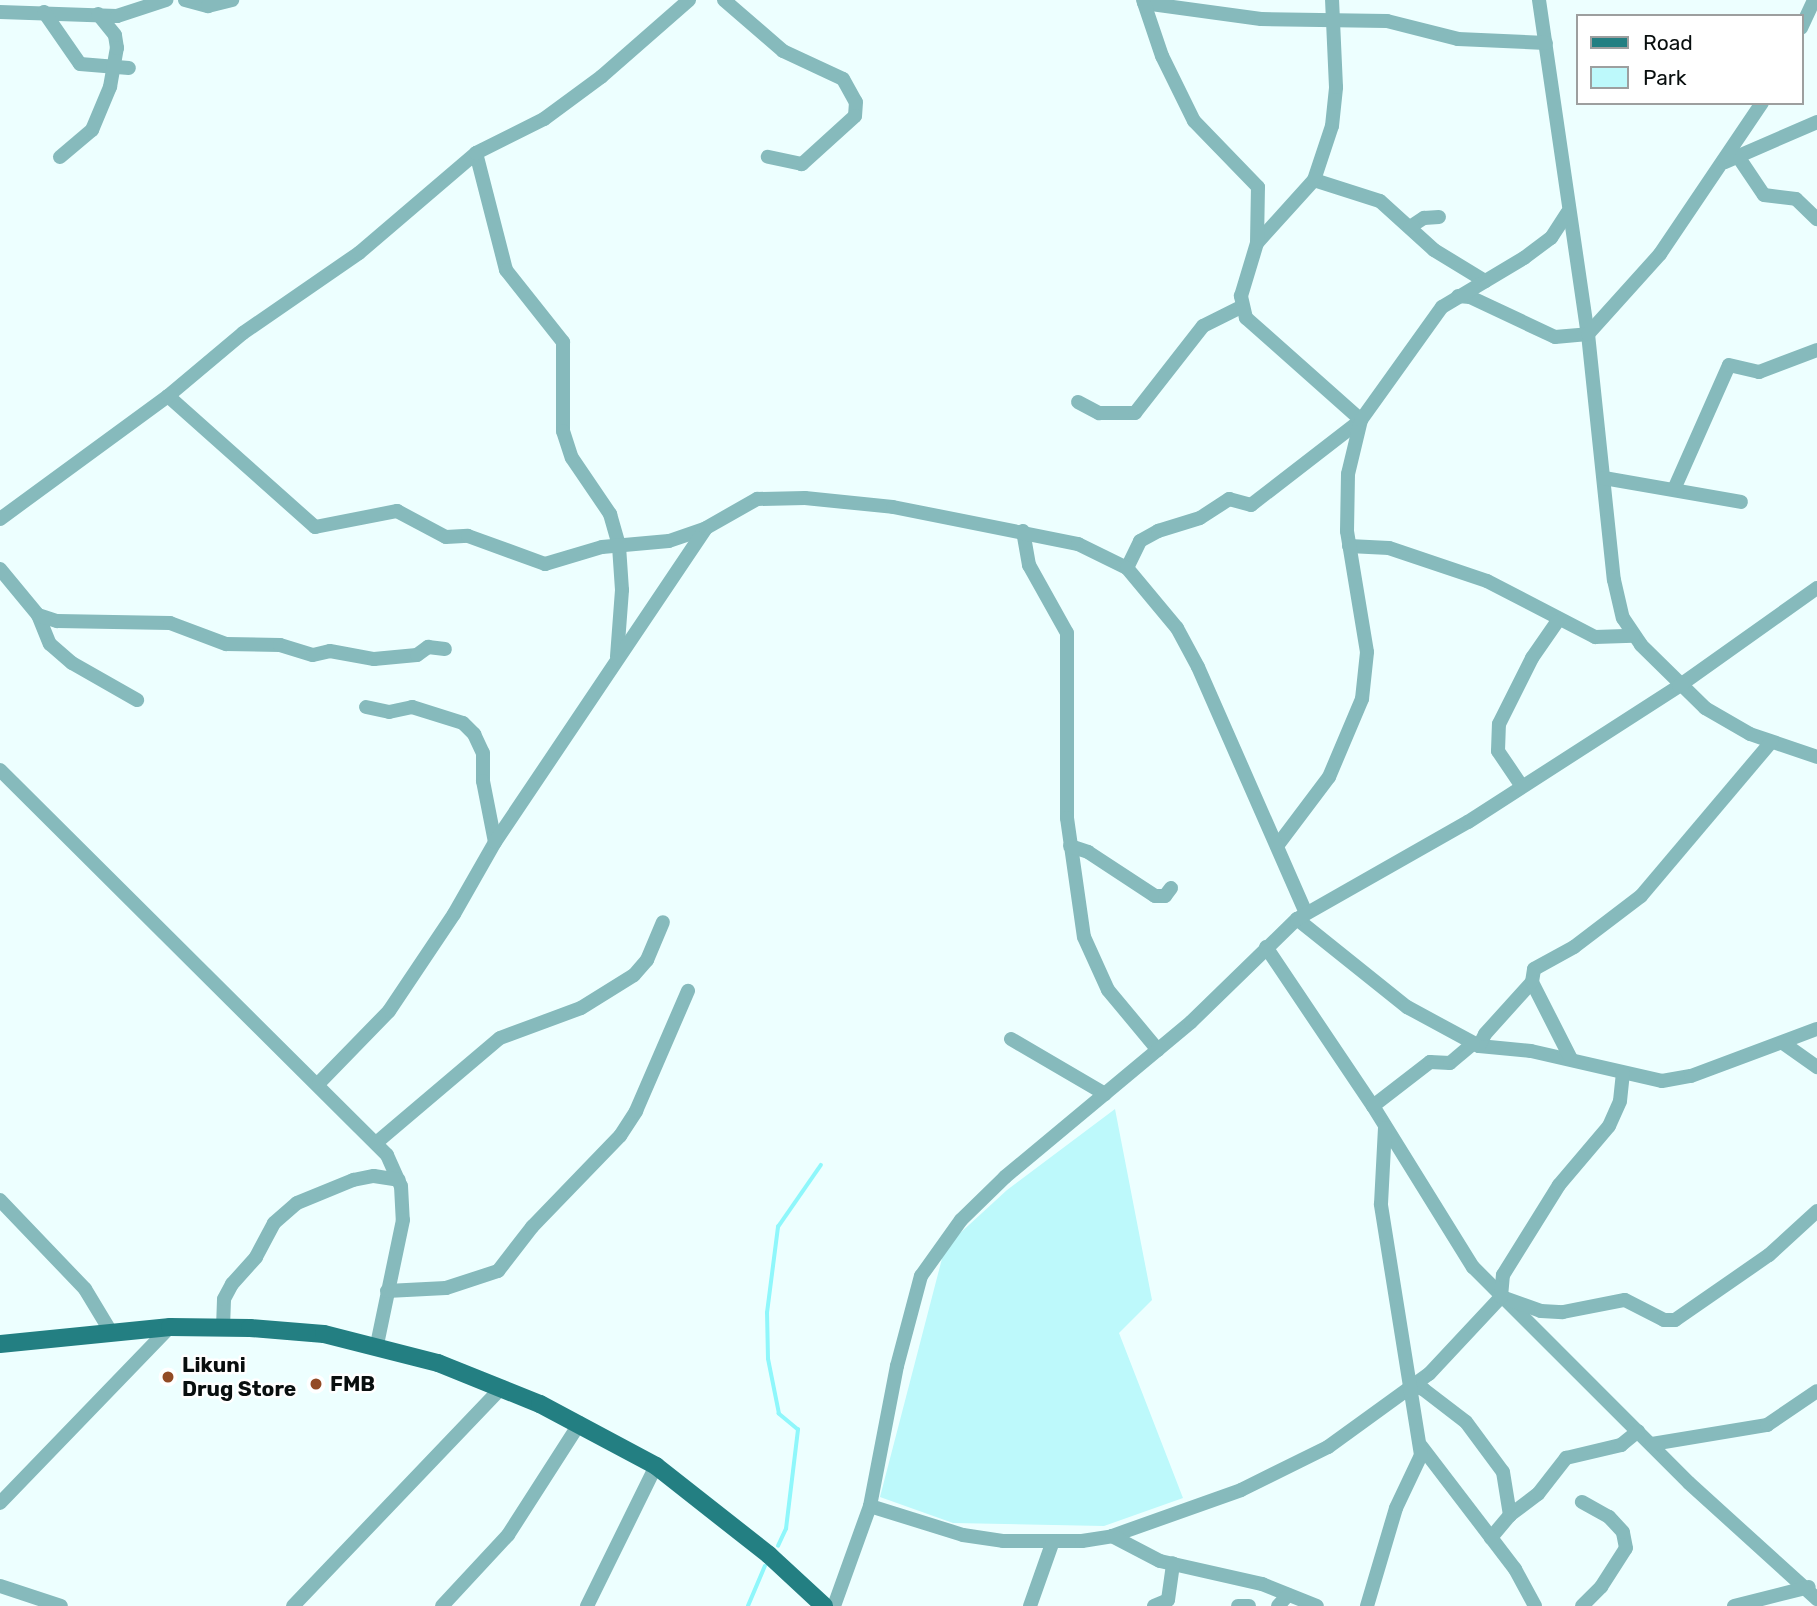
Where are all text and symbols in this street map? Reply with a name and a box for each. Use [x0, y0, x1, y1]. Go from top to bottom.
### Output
legend [1576, 14, 1803, 105]
text: Road [1643, 30, 1693, 55]
text: Park [1643, 65, 1687, 90]
place label: Likuni Drug Store [182, 1352, 296, 1402]
marker: Likuni Drug Store [160, 1369, 176, 1385]
place label: FMB [330, 1371, 375, 1397]
marker: FMB [308, 1376, 324, 1392]

